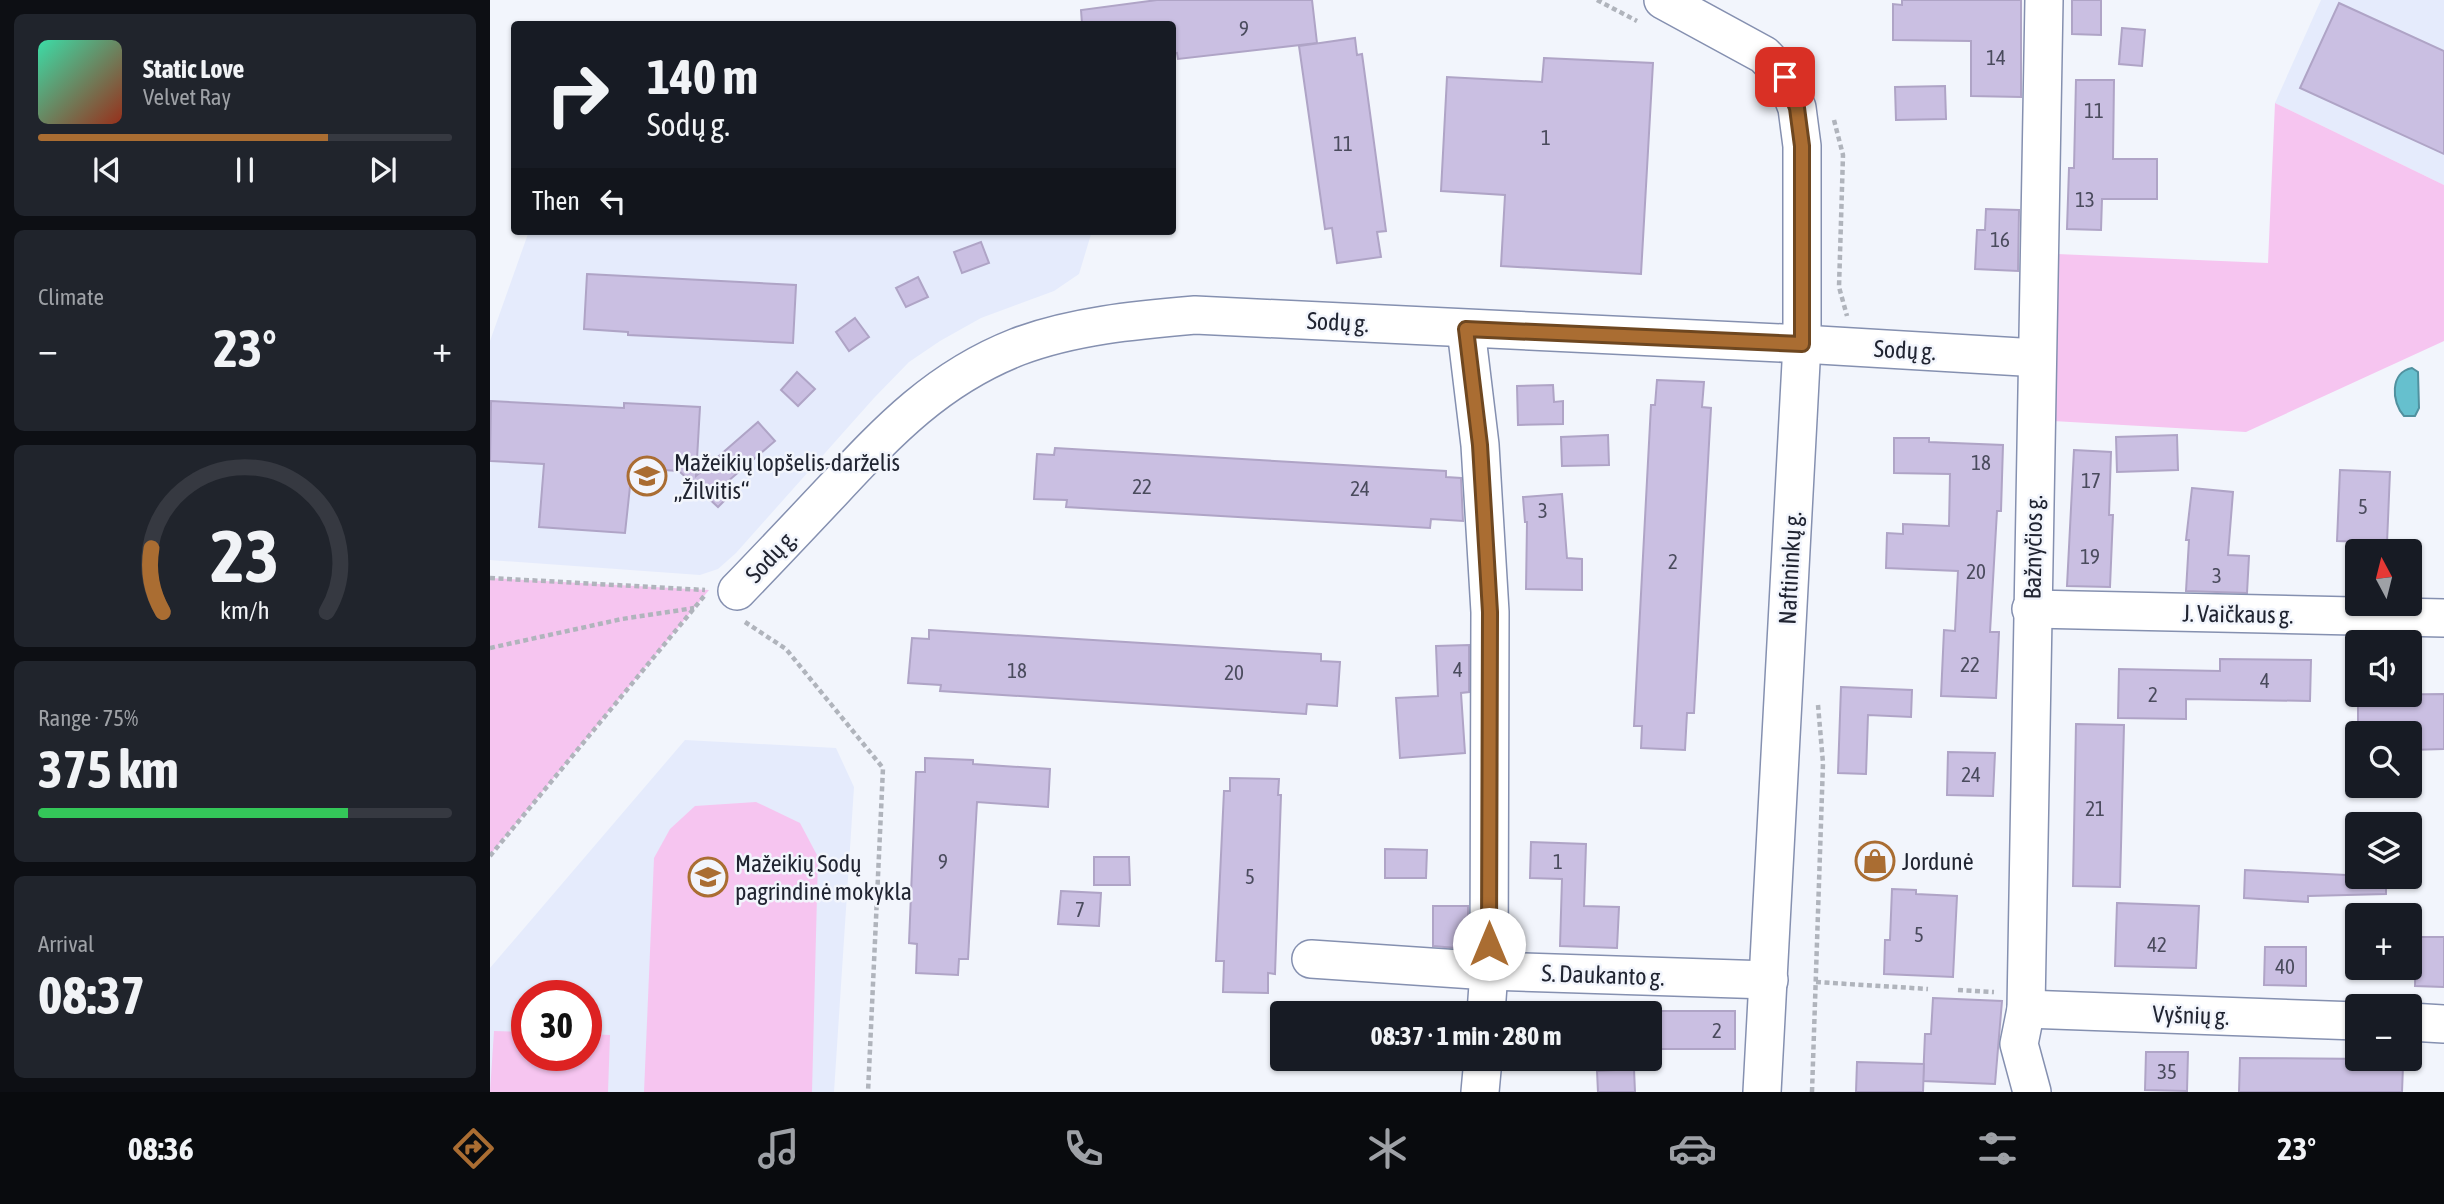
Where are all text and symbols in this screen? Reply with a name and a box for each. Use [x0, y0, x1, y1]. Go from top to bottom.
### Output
house number: 9 [1239, 16, 1249, 40]
house number: 14 [1986, 45, 2006, 69]
pin [1755, 47, 1815, 107]
text: 140 m [647, 48, 758, 104]
icon: right [532, 49, 623, 140]
text: Static Love [143, 54, 244, 84]
icon: arrive [1766, 58, 1804, 96]
text: Velvet Ray [143, 84, 231, 110]
house number: 11 [2084, 98, 2104, 122]
text: Sodų g. [647, 106, 730, 143]
house number: 1 [1541, 125, 1551, 149]
house number: 11 [1333, 131, 1353, 155]
icon: previous [88, 151, 126, 189]
icon: pause [226, 151, 264, 189]
icon: next [364, 151, 402, 189]
icon: left [594, 182, 632, 220]
text: Then [532, 186, 580, 216]
house number: 13 [2075, 187, 2095, 211]
house number: 16 [1990, 227, 2010, 251]
text: Climate [38, 284, 104, 310]
street label: Sodų g. [1306, 307, 1370, 337]
text: 23° [213, 318, 277, 378]
text: − [38, 327, 58, 370]
text: + [432, 327, 452, 370]
street label: Sodų g. [1873, 335, 1937, 365]
place label: Mažeikių lopšelis-darželis „Žilvitis“ [674, 449, 900, 504]
house number: 18 [1971, 450, 1991, 474]
school or university icon: Mažeikių lopšelis-darželis „Žilvitis“ [626, 455, 668, 497]
house number: 17 [2081, 468, 2101, 492]
house number: 22 [1132, 474, 1152, 498]
house number: 24 [1350, 476, 1370, 500]
house number: 5 [2358, 494, 2368, 518]
street label: Bažnyčios g. [2019, 495, 2047, 599]
house number: 3 [1538, 498, 1548, 522]
street label: Naftininkų g. [1774, 511, 1806, 625]
text: 23 [211, 514, 279, 597]
street label: Sodų g. [740, 524, 802, 588]
north arrow [2345, 539, 2422, 616]
map controls [2345, 539, 2422, 1071]
house number: 19 [2080, 544, 2100, 568]
house number: 2 [1668, 549, 1678, 573]
house number: 20 [1966, 559, 1986, 583]
house number: 3 [2212, 563, 2222, 587]
text: km/h [220, 596, 270, 624]
street label: J. Vaičkaus g. [2182, 600, 2294, 628]
button: sound [2345, 630, 2422, 707]
house number: 22 [1960, 652, 1980, 676]
house number: 4 [1453, 657, 1463, 681]
house number: 18 [1007, 658, 1027, 682]
house number: 20 [1224, 660, 1244, 684]
house number: 4 [2260, 668, 2270, 692]
house number: 2 [2148, 682, 2158, 706]
text: Range · 75% [38, 705, 138, 731]
button: search [2345, 721, 2422, 798]
text: 375 km [38, 739, 179, 799]
house number: 24 [1961, 762, 1981, 786]
house number: 21 [2085, 796, 2105, 820]
button: layers [2345, 812, 2422, 889]
shop icon: Jordunė [1854, 840, 1896, 882]
place label: Jordunė [1902, 848, 1974, 875]
house number: 9 [938, 849, 948, 873]
house number: 1 [1553, 849, 1563, 873]
place label: Mažeikių Sodų pagrindinė mokykla [735, 850, 912, 905]
school or university icon: Mažeikių Sodų pagrindinė mokykla [687, 856, 729, 898]
house number: 5 [1245, 864, 1255, 888]
house number: 7 [1075, 897, 1085, 921]
button: + [2345, 903, 2422, 980]
position arrow [1452, 907, 1526, 981]
house number: 5 [1914, 922, 1924, 946]
text: Arrival [38, 931, 94, 957]
house number: 42 [2147, 932, 2167, 956]
house number: 40 [2275, 954, 2295, 978]
street label: S. Daukanto g. [1541, 959, 1665, 991]
text: 08:37 [38, 965, 145, 1025]
speed limit sign: 30 [511, 980, 602, 1071]
button: − [2345, 994, 2422, 1071]
street label: Vyšnių g. [2152, 1000, 2230, 1030]
house number: 2 [1712, 1018, 1722, 1042]
text: 08:37 · 1 min · 280 m [1371, 1021, 1561, 1051]
house number: 35 [2157, 1059, 2177, 1083]
icon: directions [449, 1124, 498, 1173]
icon: music [754, 1124, 803, 1173]
icon: phone [1059, 1124, 1108, 1173]
icon: climate [1363, 1124, 1412, 1173]
icon: car [1668, 1124, 1717, 1173]
icon: filters [1973, 1124, 2022, 1173]
text: 08:36 [128, 1130, 194, 1167]
text: 23° [2277, 1130, 2316, 1167]

